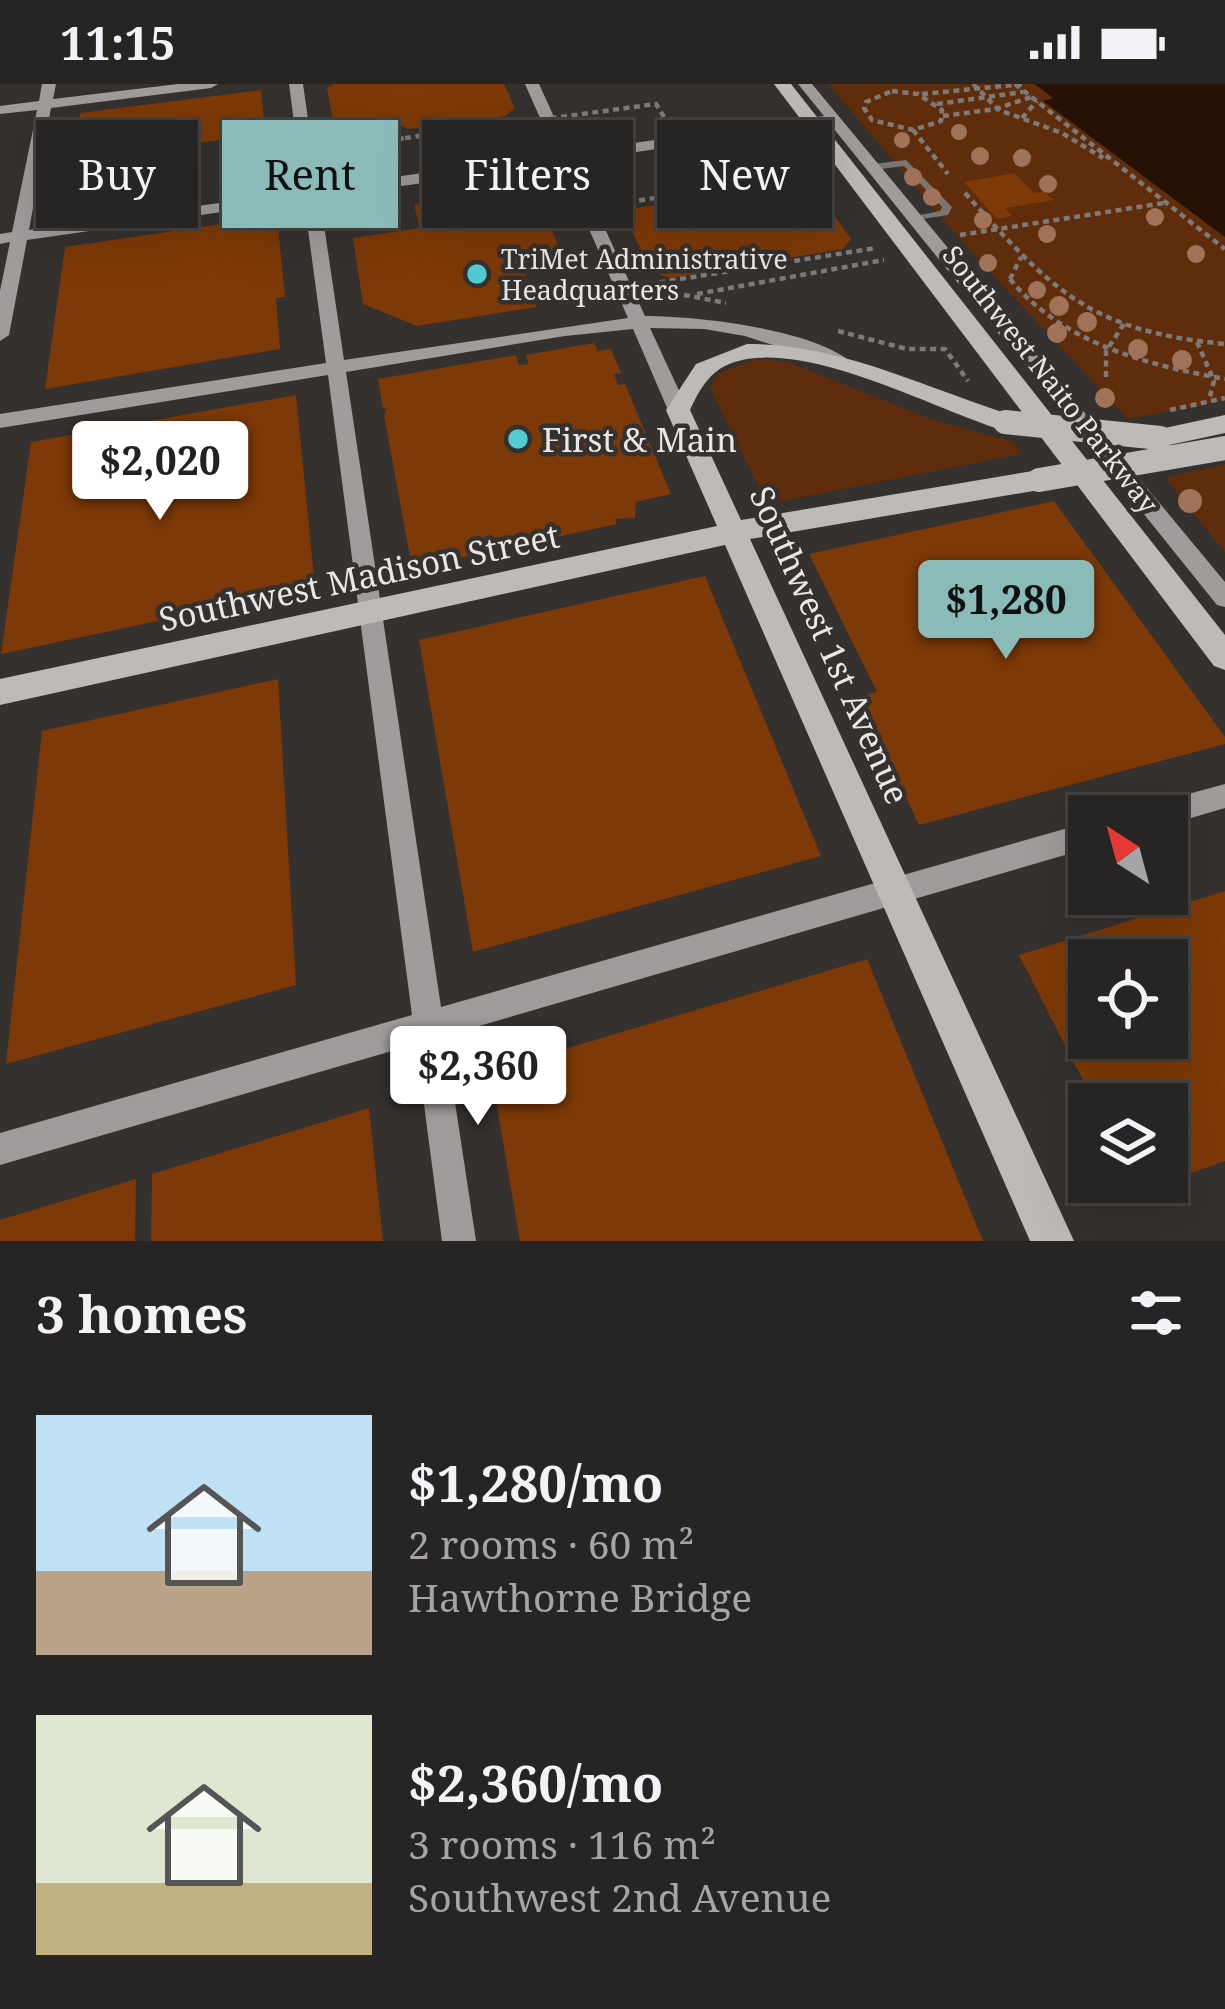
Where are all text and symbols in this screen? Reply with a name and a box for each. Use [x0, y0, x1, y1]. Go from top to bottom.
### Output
text: 11:15 [60, 12, 175, 73]
chip: Buy [36, 120, 198, 228]
chip: Rent [222, 120, 398, 228]
chip: Filters [422, 120, 633, 228]
chip: New [657, 120, 832, 228]
street label: Southwest Naito Parkway [935, 237, 1168, 521]
place label: TriMet Administrative Headquarters [501, 240, 788, 308]
marker: TriMet Administrative Headquarters [464, 261, 490, 287]
place label: First & Main [542, 417, 737, 462]
pin: $2,020 [62, 421, 258, 523]
marker: First & Main [505, 426, 531, 452]
text: $2,020 [99, 433, 221, 486]
street label: Southwest 1st Avenue [740, 479, 920, 811]
street label: Southwest Madison Street [155, 513, 563, 641]
pin: $1,280 [908, 560, 1104, 662]
text: $1,280 [945, 572, 1067, 625]
north arrow [1068, 795, 1188, 915]
map controls [1068, 795, 1188, 1203]
button: locate [1068, 939, 1188, 1059]
pin: $2,360 [380, 1026, 576, 1128]
text: $2,360 [417, 1038, 539, 1091]
button: layers [1068, 1083, 1188, 1203]
text: 3 homes [36, 1278, 247, 1348]
icon: filters [1123, 1280, 1189, 1346]
text: $1,280/mo [408, 1447, 663, 1517]
icon: home [132, 1463, 276, 1607]
text: 2 rooms · 60 m² [408, 1517, 694, 1570]
text: Hawthorne Bridge [408, 1570, 752, 1623]
text: $2,360/mo [408, 1747, 663, 1817]
icon: home [132, 1763, 276, 1907]
text: 3 rooms · 116 m² [408, 1817, 716, 1870]
text: Southwest 2nd Avenue [408, 1870, 831, 1923]

